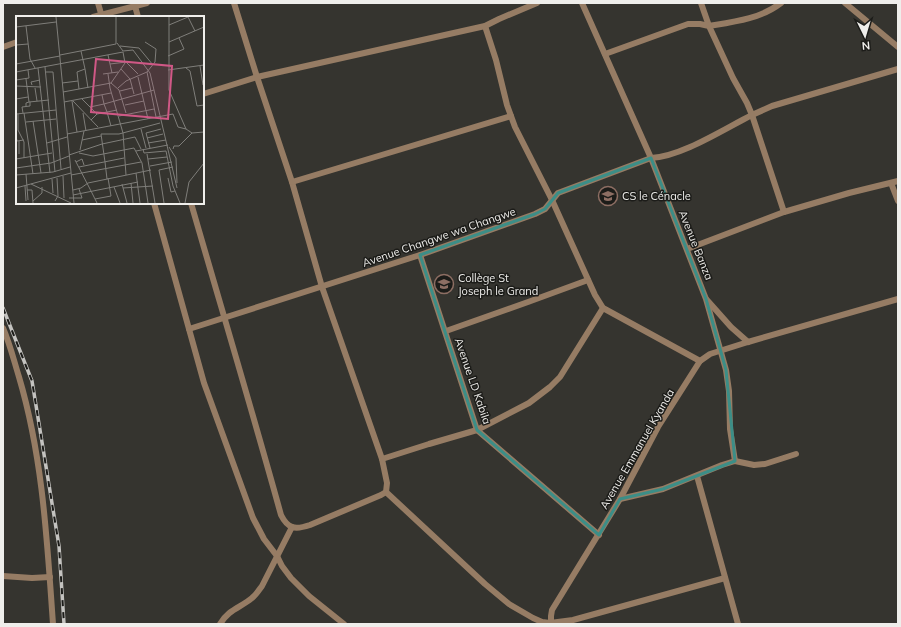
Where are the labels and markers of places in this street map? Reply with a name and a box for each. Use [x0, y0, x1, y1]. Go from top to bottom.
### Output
school or university icon: CS le Cénacle [597, 185, 619, 207]
place label: CS le Cénacle [622, 189, 691, 203]
place label: Collège St Joseph le Grand [458, 271, 538, 298]
school or university icon: Collège St Joseph le Grand [433, 273, 455, 295]

